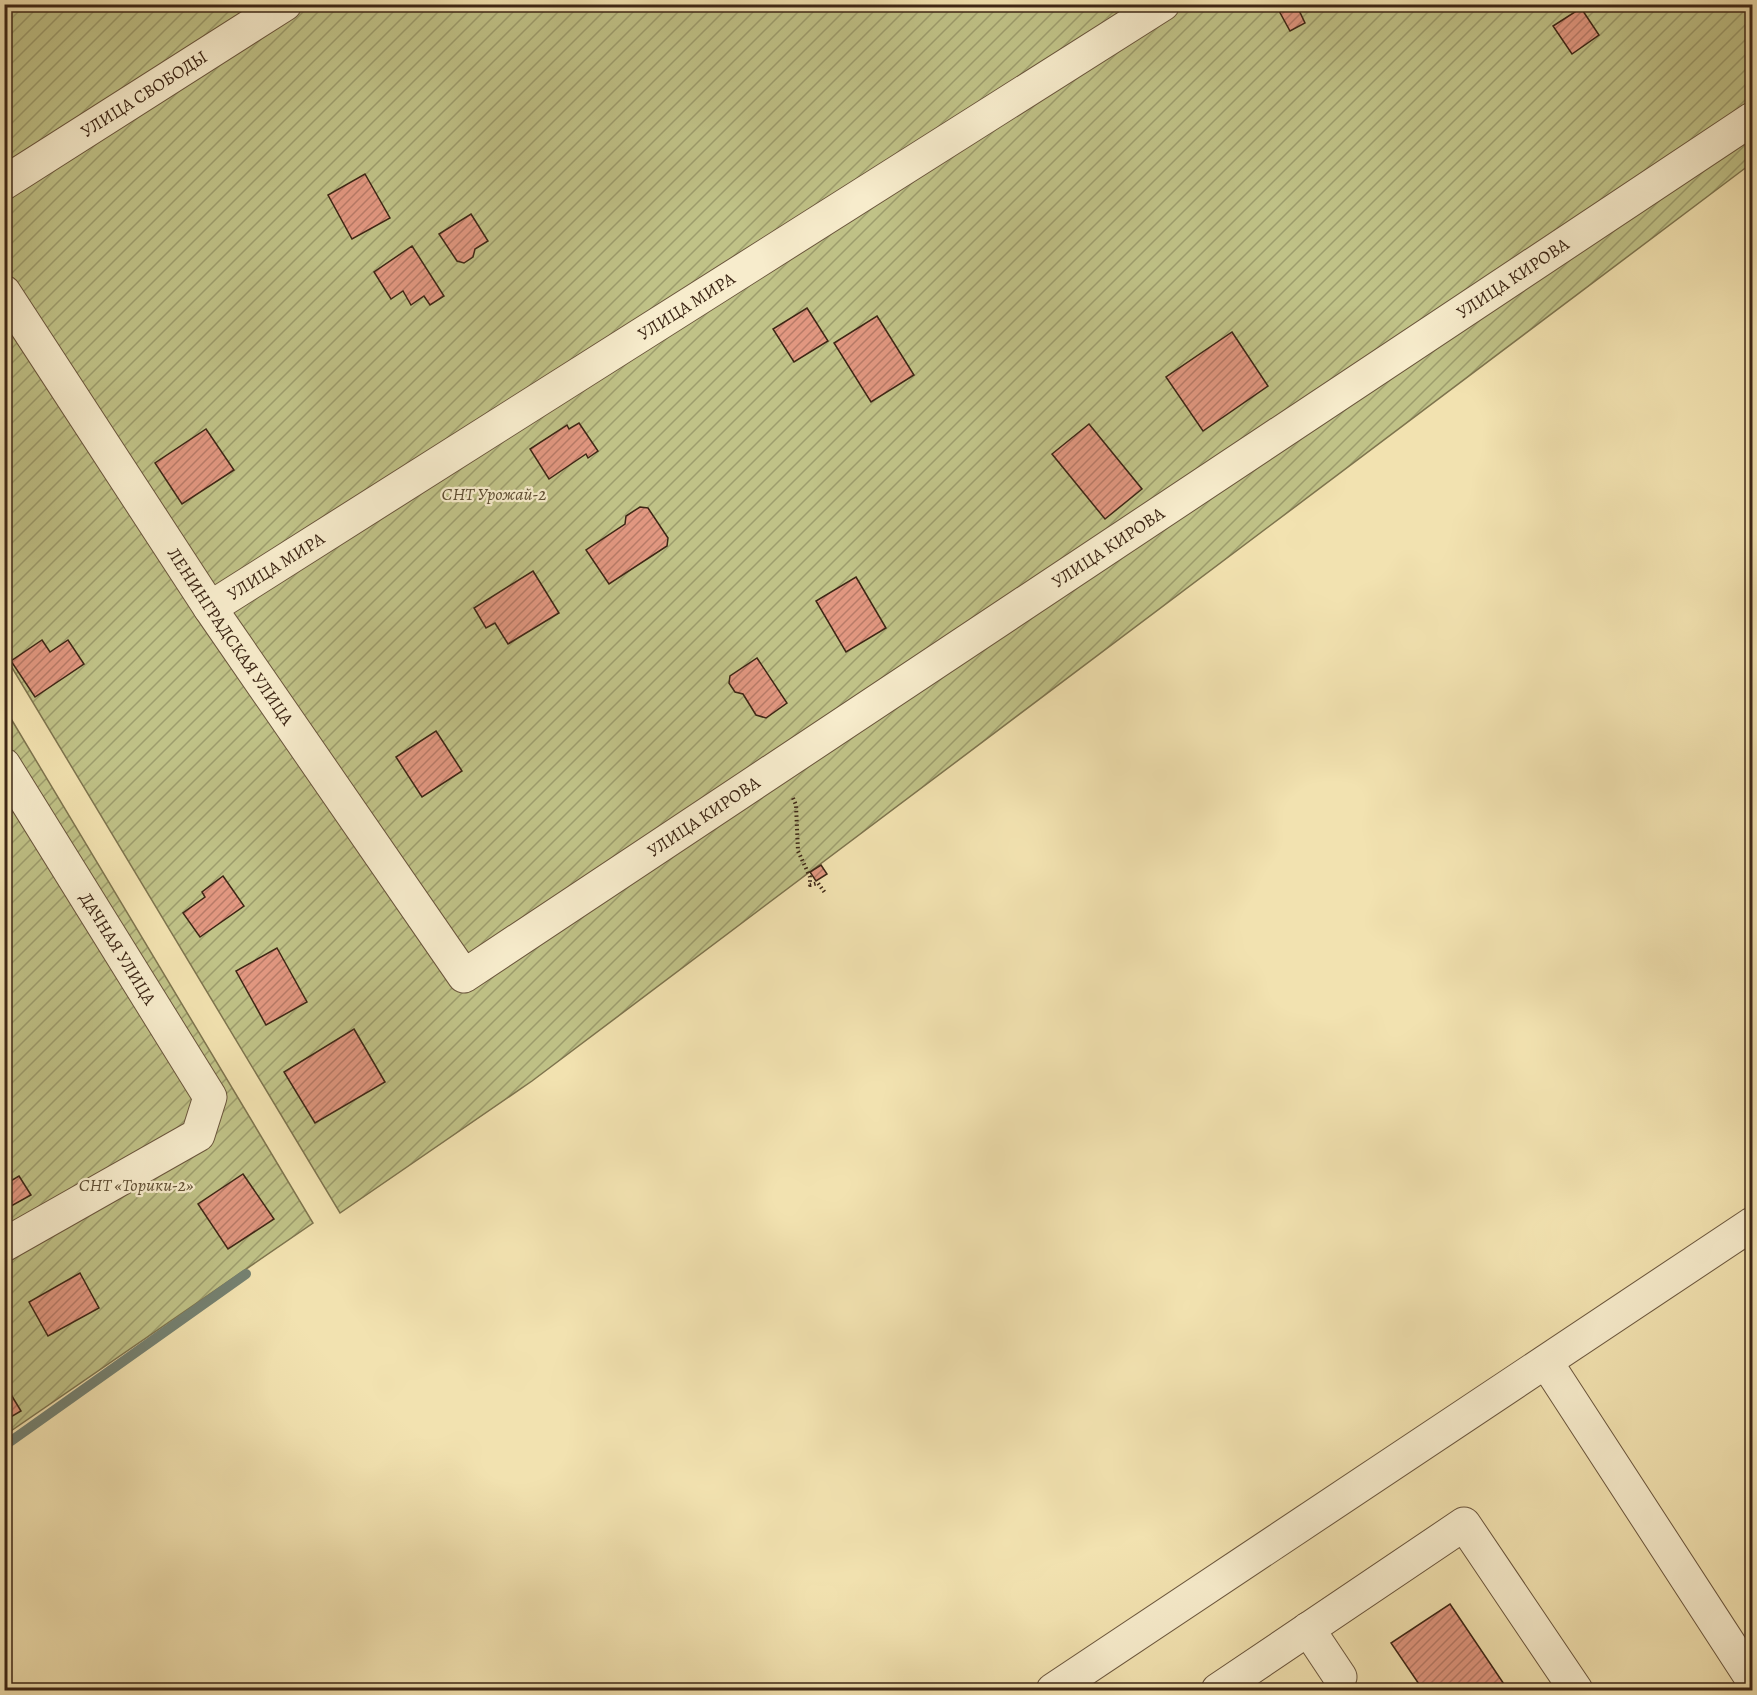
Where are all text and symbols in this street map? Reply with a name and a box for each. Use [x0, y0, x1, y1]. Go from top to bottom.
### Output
street label: УЛИЦА СВОБОДЫ [76, 45, 212, 143]
street label: УЛИЦА КИРОВА [1452, 232, 1574, 324]
street label: УЛИЦА МИРА [633, 266, 740, 346]
park label: СНТ Урожай-2 [442, 482, 546, 506]
street label: УЛИЦА КИРОВА [1047, 501, 1169, 594]
street label: УЛИЦА МИРА [223, 526, 329, 606]
street label: ЛЕНИНГРАДСКАЯ УЛИЦА [162, 543, 299, 730]
street label: УЛИЦА КИРОВА [642, 770, 765, 863]
street label: ДАЧНАЯ УЛИЦА [74, 888, 162, 1010]
park label: СНТ «Торики-2» [79, 1173, 194, 1197]

